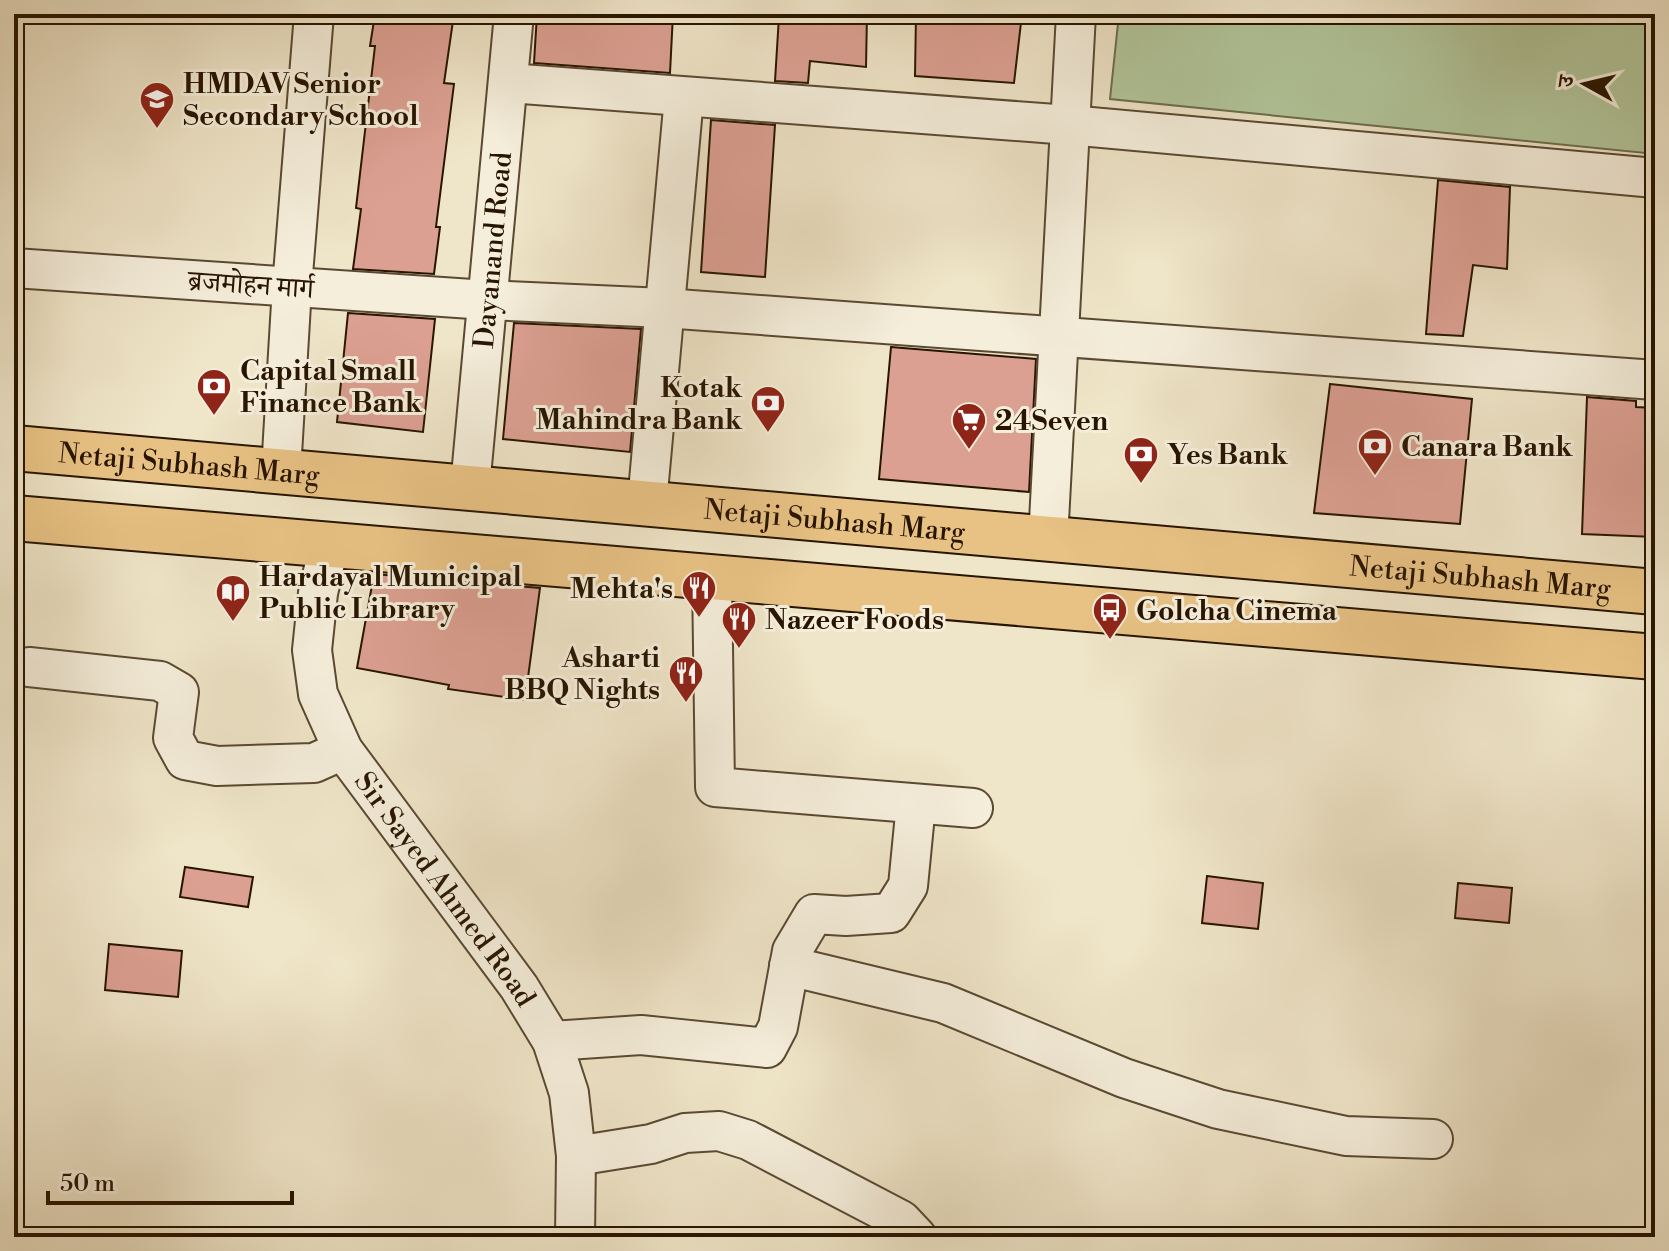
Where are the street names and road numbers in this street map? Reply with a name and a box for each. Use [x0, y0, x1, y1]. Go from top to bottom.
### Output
street label: Dayanand Road [467, 150, 520, 350]
street label: ब्रजमोहन मार्ग [185, 264, 316, 307]
street label: Netaji Subhash Marg [57, 436, 322, 494]
street label: Netaji Subhash Marg [703, 493, 967, 550]
street label: Netaji Subhash Marg [1348, 549, 1613, 607]
street label: Sir Sayed Ahmed Road [346, 765, 543, 1013]

